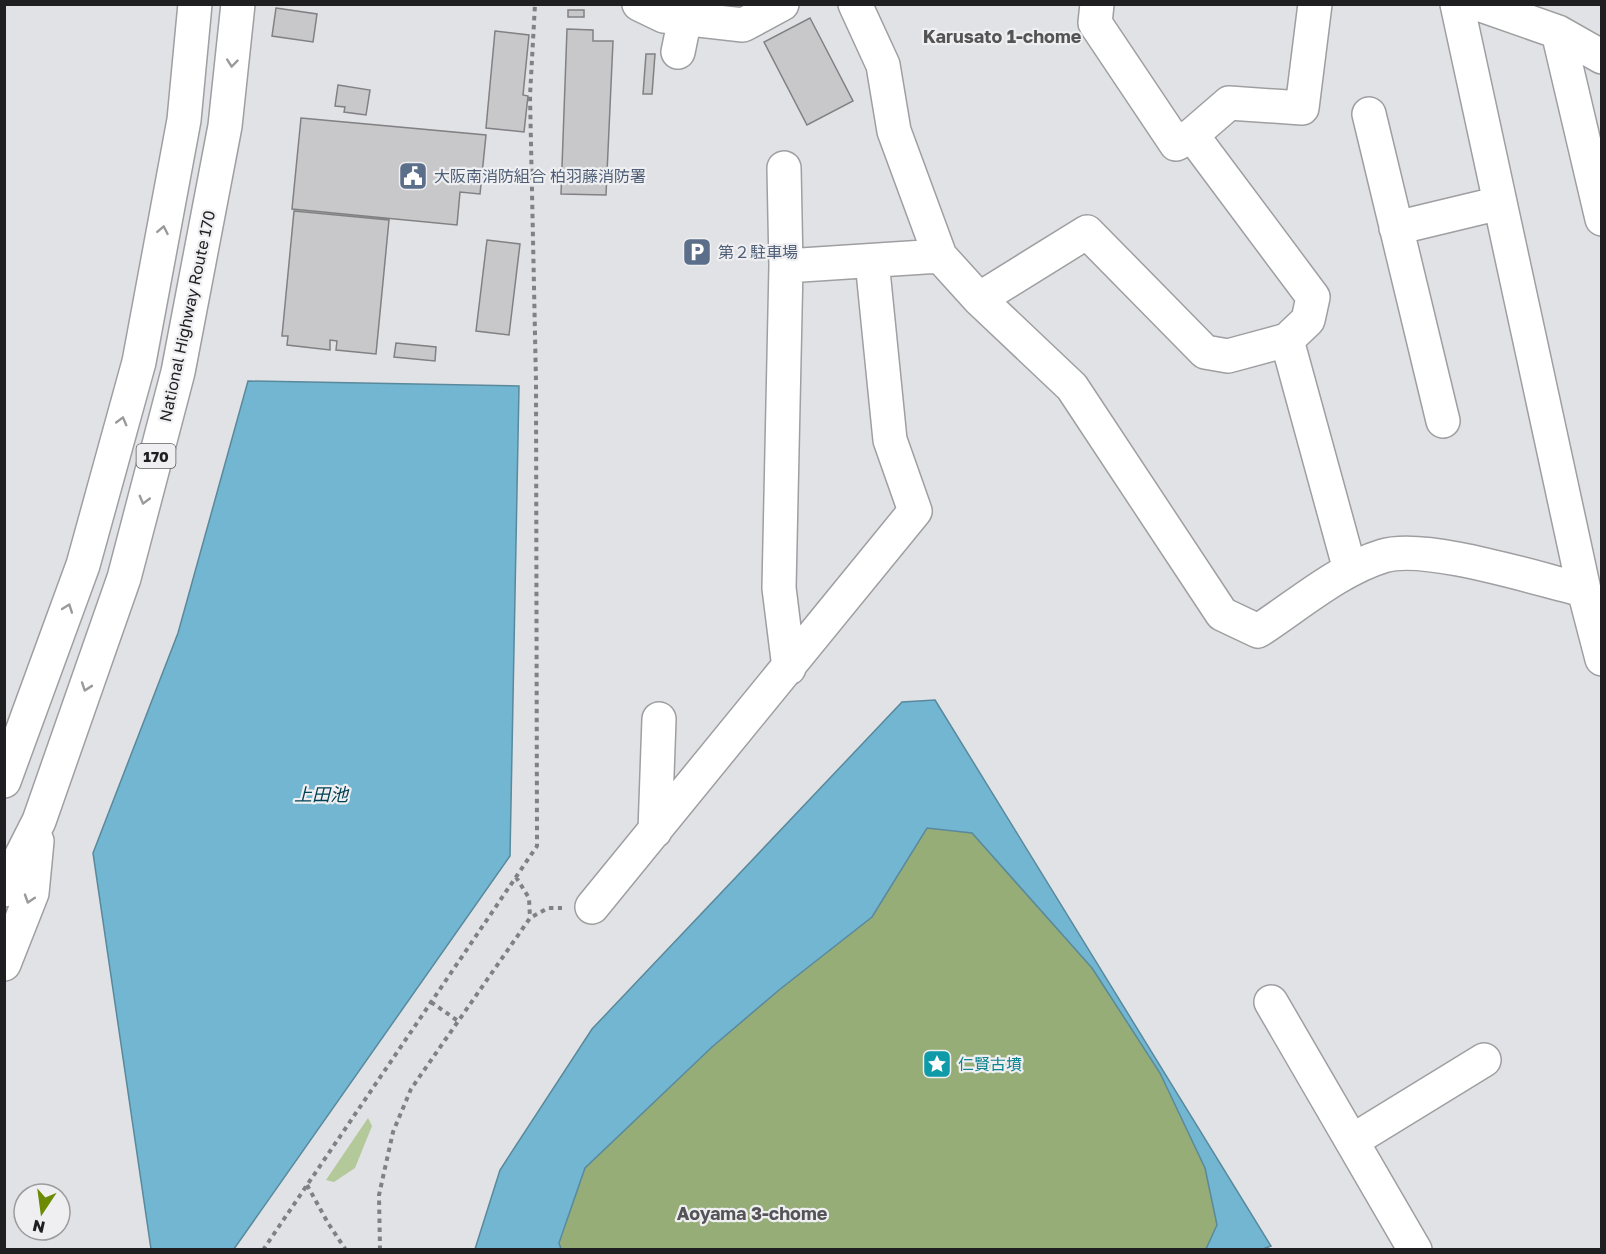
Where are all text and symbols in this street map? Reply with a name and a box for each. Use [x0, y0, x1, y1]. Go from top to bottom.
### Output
district label: Karusato 1-chome [923, 25, 1082, 47]
one-way arrow [226, 58, 239, 67]
public building icon: 大阪南消防組合 柏羽藤消防署 [397, 160, 429, 192]
place label: 大阪南消防組合 柏羽藤消防署 [434, 166, 646, 186]
street label: National Highway Route 170 [155, 209, 219, 423]
one-way arrow [157, 225, 169, 235]
parking icon: 第２駐車場 [681, 236, 713, 268]
place label: 第２駐車場 [718, 242, 798, 262]
one-way arrow [115, 416, 128, 426]
road number: 170 [136, 444, 176, 468]
one-way arrow [139, 495, 152, 505]
one-way arrow [60, 603, 73, 613]
one-way arrow [81, 681, 94, 691]
water label: 上田池 [294, 783, 350, 805]
one-way arrow [24, 894, 36, 904]
place icon: 仁賢古墳 [921, 1048, 953, 1080]
place label: 仁賢古墳 [958, 1054, 1022, 1074]
north arrow [12, 1182, 72, 1242]
district label: Aoyama 3-chome [677, 1202, 828, 1224]
text: N [30, 1216, 47, 1238]

